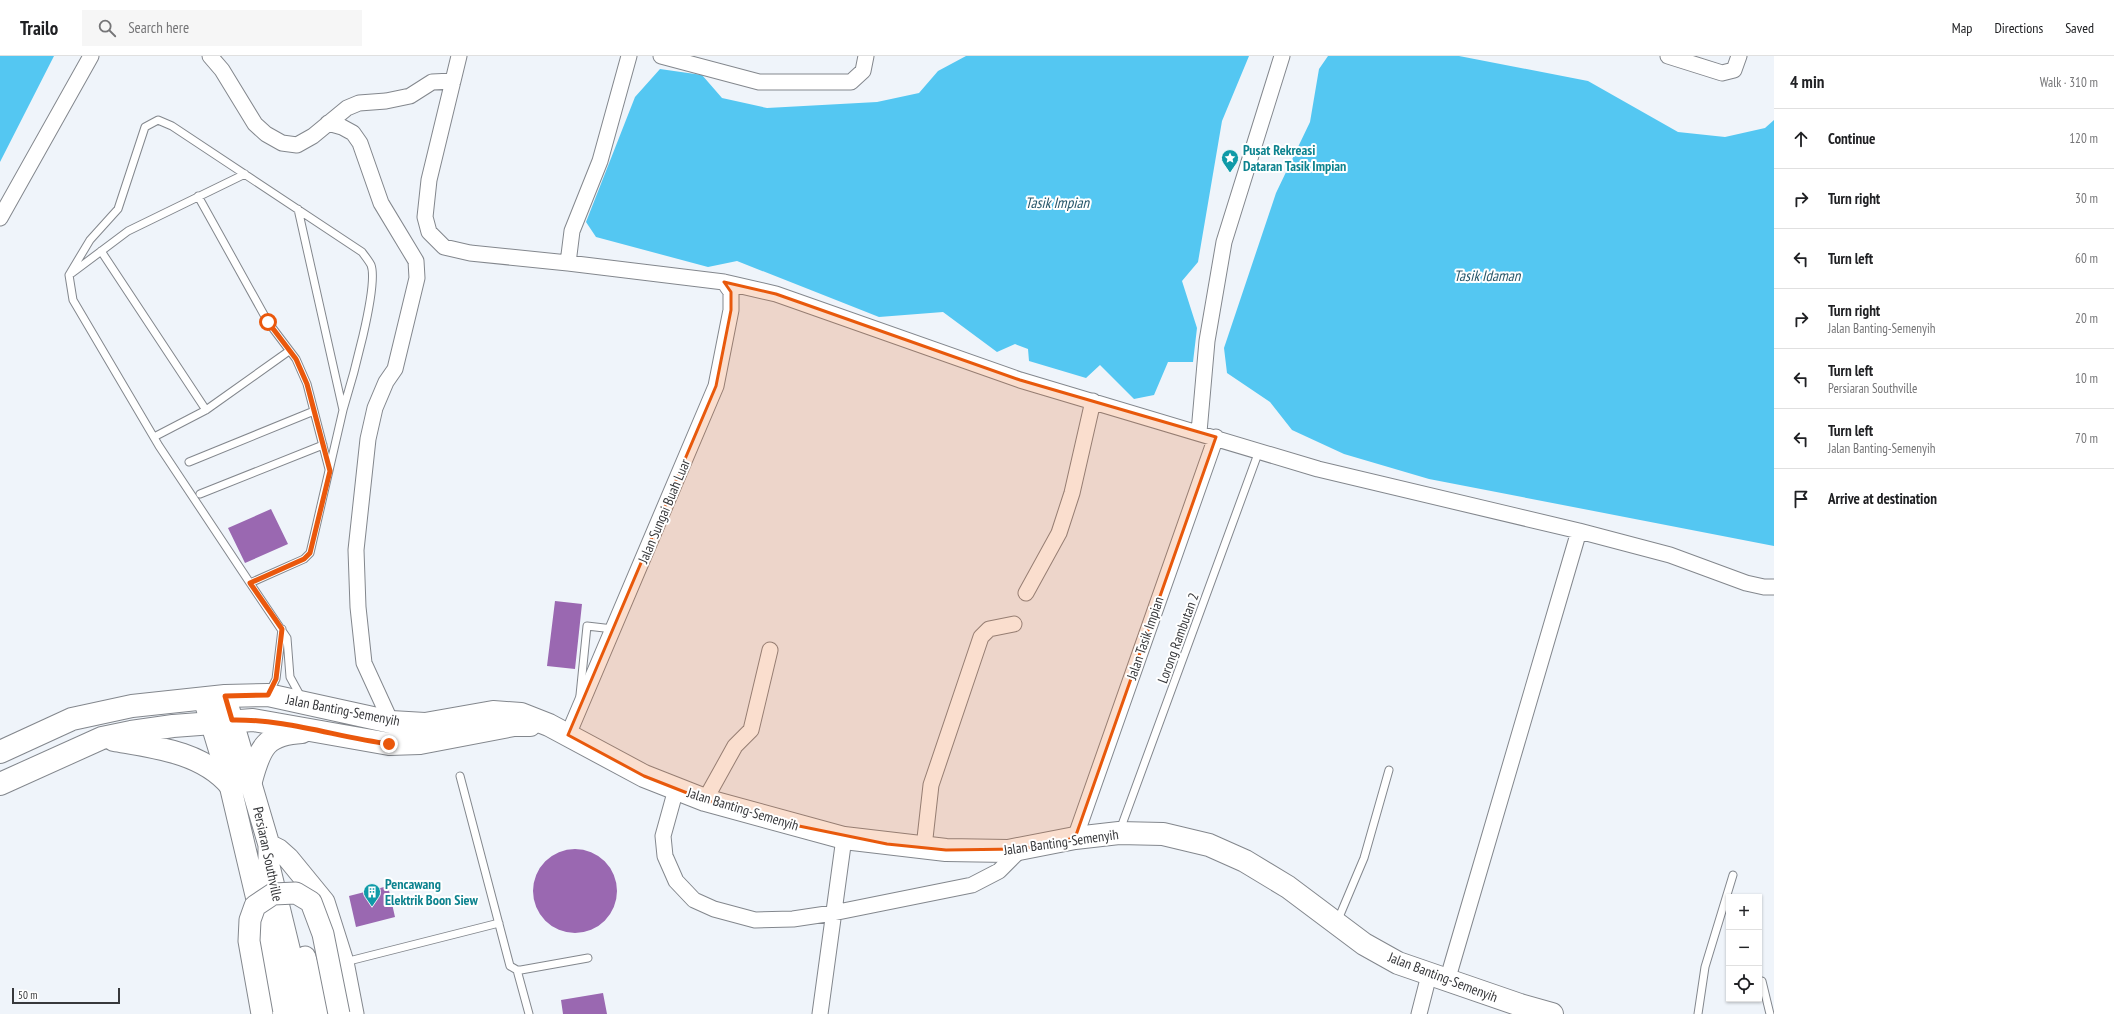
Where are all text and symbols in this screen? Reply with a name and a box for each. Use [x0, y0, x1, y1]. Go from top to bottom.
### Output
search box [82, 10, 362, 46]
text: Trailo [20, 16, 58, 40]
icon: search [96, 17, 118, 39]
text: Search here [128, 18, 189, 37]
text: Map [1952, 19, 1972, 37]
text: Directions [1994, 19, 2043, 37]
text: Saved [2065, 19, 2094, 37]
text: 4 min [1790, 71, 1824, 93]
text: Walk · 310 m [2040, 74, 2098, 91]
icon: ahead [1790, 128, 1812, 150]
text: Continue [1828, 129, 1875, 148]
text: 120 m [2069, 130, 2098, 147]
place label: Pusat Rekreasi Dataran Tasik Impian [1243, 141, 1346, 175]
place icon: Pusat Rekreasi Dataran Tasik Impian [1220, 148, 1240, 173]
icon: right [1790, 188, 1812, 210]
text: Turn right [1828, 189, 1880, 208]
text: 30 m [2075, 190, 2098, 207]
water label: Tasik Impian [1025, 193, 1090, 212]
icon: left [1790, 248, 1812, 270]
text: Turn left [1828, 249, 1873, 268]
text: 60 m [2075, 250, 2098, 267]
water label: Tasik Idaman [1454, 266, 1522, 285]
text: Turn right [1828, 301, 1880, 320]
icon: right [1790, 308, 1812, 330]
text: 20 m [2075, 310, 2098, 327]
route start [259, 313, 277, 331]
text: Jalan Banting-Semenyih [1828, 320, 1935, 337]
text: Turn left [1828, 361, 1873, 380]
icon: left [1790, 368, 1812, 390]
text: 10 m [2075, 370, 2098, 387]
text: Persiaran Southville [1828, 380, 1917, 397]
text: Turn left [1828, 421, 1873, 440]
icon: left [1790, 428, 1812, 450]
text: 70 m [2075, 430, 2098, 447]
text: Jalan Banting-Semenyih [1828, 440, 1935, 457]
street label: Jalan Sungai Buah Luar [634, 456, 694, 567]
icon: arrive [1790, 488, 1812, 510]
text: Arrive at destination [1828, 489, 1937, 508]
street label: Lorong Rambutan 2 [1153, 590, 1203, 686]
street label: Jalan Tasik Impian [1122, 594, 1168, 683]
street label: Jalan Banting-Semenyih [283, 690, 402, 730]
route end [380, 735, 398, 753]
street label: Jalan Banting-Semenyih [684, 783, 801, 835]
street label: Persiaran Southville [249, 805, 287, 903]
street label: Jalan Banting-Semenyih [1001, 825, 1120, 859]
place label: Pencawang Elektrik Boon Siew [385, 875, 479, 909]
building icon: Pencawang Elektrik Boon Siew [362, 882, 382, 907]
map controls [1726, 894, 1762, 1002]
button: + [1726, 894, 1762, 930]
button: − [1726, 930, 1762, 966]
street label: Jalan Banting-Semenyih [1385, 948, 1500, 1006]
button: locate [1726, 966, 1762, 1002]
scale bar [12, 986, 120, 1005]
text: 50 m [18, 988, 37, 1002]

